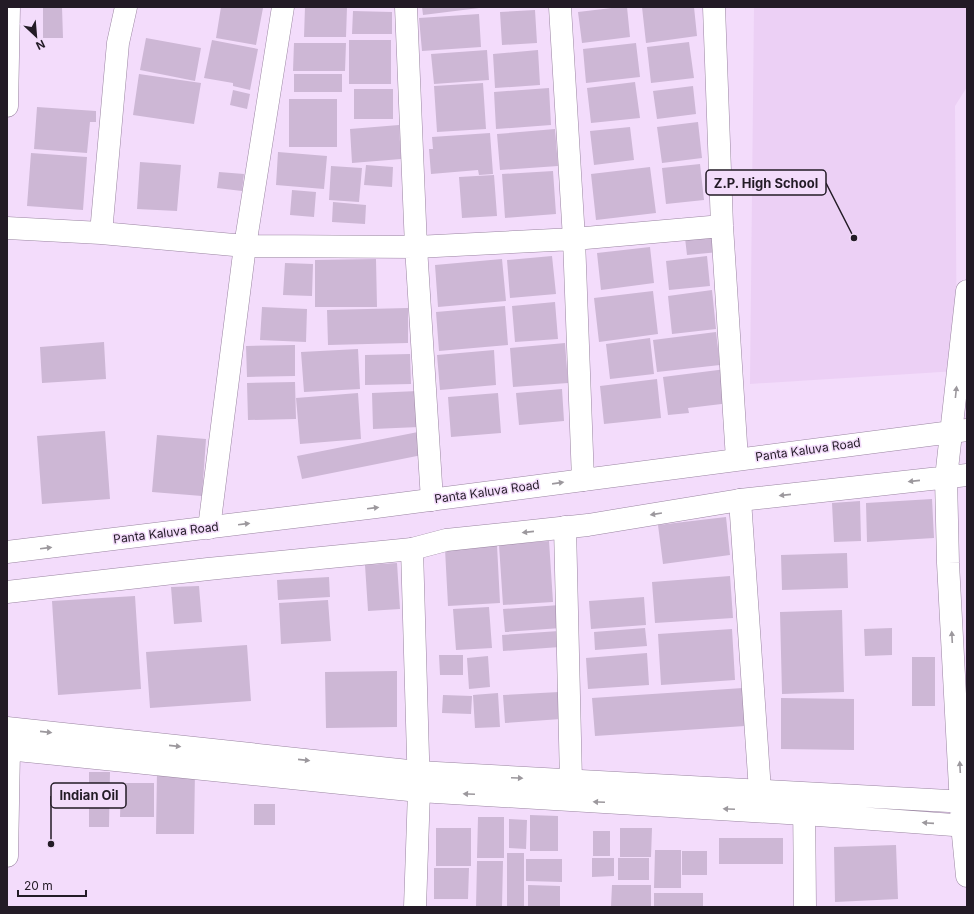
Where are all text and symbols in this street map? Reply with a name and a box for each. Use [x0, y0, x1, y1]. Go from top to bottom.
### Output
north arrow [16, 16, 56, 56]
text: N [34, 37, 47, 53]
callout: Z.P. High School [706, 170, 826, 195]
text: Z.P. High School [714, 175, 818, 191]
one-way arrow [952, 386, 959, 398]
street label: Panta Kaluva Road [754, 435, 862, 464]
street label: Panta Kaluva Road [433, 477, 541, 506]
one-way arrow [908, 478, 920, 484]
one-way arrow [552, 480, 564, 486]
one-way arrow [779, 492, 791, 499]
one-way arrow [367, 504, 379, 511]
one-way arrow [650, 511, 663, 517]
street label: Panta Kaluva Road [112, 519, 220, 546]
one-way arrow [238, 520, 250, 527]
one-way arrow [522, 528, 534, 535]
one-way arrow [40, 545, 52, 551]
one-way arrow [949, 631, 956, 643]
one-way arrow [40, 729, 52, 736]
one-way arrow [169, 743, 181, 750]
one-way arrow [298, 757, 310, 763]
one-way arrow [956, 761, 963, 773]
one-way arrow [511, 774, 523, 781]
callout: Indian Oil [51, 783, 126, 808]
text: Indian Oil [59, 787, 119, 803]
one-way arrow [462, 791, 475, 797]
one-way arrow [593, 798, 605, 805]
one-way arrow [723, 806, 735, 813]
one-way arrow [922, 819, 934, 826]
scale bar [18, 872, 86, 898]
text: 20 m [24, 878, 53, 893]

